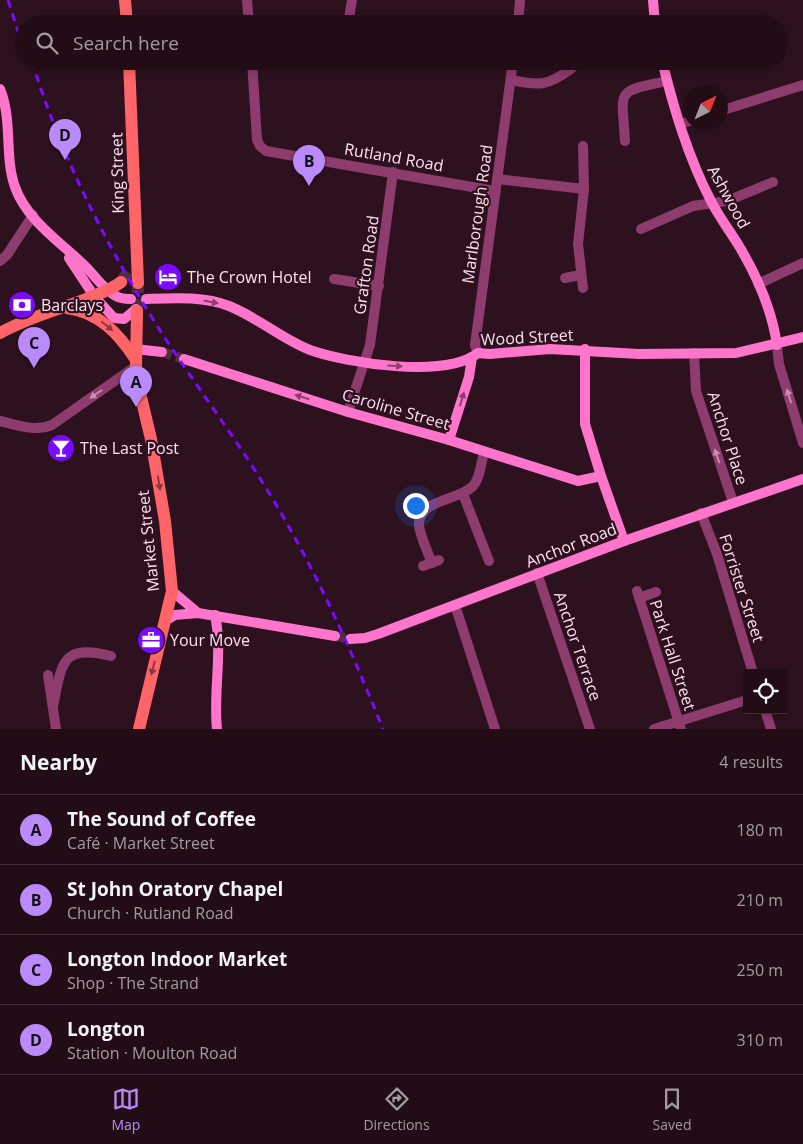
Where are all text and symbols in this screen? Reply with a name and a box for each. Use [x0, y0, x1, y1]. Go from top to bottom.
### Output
search box [15, 15, 788, 70]
icon: search [33, 29, 61, 57]
text: Search here [73, 30, 179, 56]
north arrow [683, 85, 728, 130]
pin: D [49, 119, 81, 160]
street label: King Street [105, 132, 129, 214]
street label: Rutland Road [343, 137, 445, 177]
street label: Marlborough Road [456, 143, 498, 285]
pin: B [293, 145, 325, 186]
street label: Ashwood [703, 161, 755, 233]
street label: Grafton Road [348, 214, 384, 316]
hotel icon: The Crown Hotel [153, 262, 183, 292]
place label: The Crown Hotel [187, 266, 312, 288]
bank icon: Barclays [7, 290, 37, 320]
place label: Barclays [41, 294, 103, 316]
one-way arrow [203, 299, 219, 307]
one-way arrow [100, 321, 113, 332]
street label: Wood Street [480, 324, 574, 350]
pin: C [18, 327, 50, 368]
one-way arrow [388, 362, 404, 370]
pin: A [120, 366, 152, 407]
street label: Caroline Street [340, 383, 453, 435]
one-way arrow [89, 389, 103, 399]
street label: Anchor Place [703, 389, 753, 488]
one-way arrow [784, 389, 792, 404]
one-way arrow [458, 391, 466, 406]
one-way arrow [294, 393, 309, 400]
bar icon: The Last Post [46, 433, 76, 463]
place label: The Last Post [80, 437, 179, 459]
one-way arrow [712, 448, 720, 463]
one-way arrow [155, 475, 163, 491]
street label: Market Street [132, 489, 164, 593]
your location [403, 493, 429, 519]
street label: Anchor Road [522, 518, 620, 572]
street label: Forrister Street [714, 531, 770, 645]
street label: Anchor Terrace [549, 588, 607, 704]
street label: Park Hall Street [645, 597, 701, 713]
office icon: Your Move [136, 625, 166, 655]
place label: Your Move [170, 629, 250, 651]
one-way arrow [149, 661, 157, 676]
map controls [743, 669, 788, 714]
button: locate [743, 669, 788, 714]
text: Nearby [20, 748, 97, 776]
text: 4 results [719, 751, 783, 773]
text: The Sound of Coffee [67, 806, 256, 832]
text: A [30, 819, 42, 841]
text: 180 m [737, 819, 783, 841]
text: Café · Market Street [67, 832, 215, 854]
text: St John Oratory Chapel [67, 876, 283, 902]
text: B [31, 889, 41, 911]
text: 210 m [737, 889, 783, 911]
text: Church · Rutland Road [67, 902, 234, 924]
text: Longton Indoor Market [67, 946, 287, 972]
text: C [31, 959, 41, 981]
text: 250 m [737, 959, 783, 981]
text: Shop · The Strand [67, 972, 199, 994]
text: Longton [67, 1016, 145, 1042]
text: D [30, 1029, 42, 1051]
text: 310 m [737, 1029, 783, 1051]
text: Station · Moulton Road [67, 1042, 237, 1064]
tab: Map [111, 1085, 140, 1134]
tab: Directions [363, 1085, 430, 1134]
tab: Saved [653, 1085, 691, 1134]

